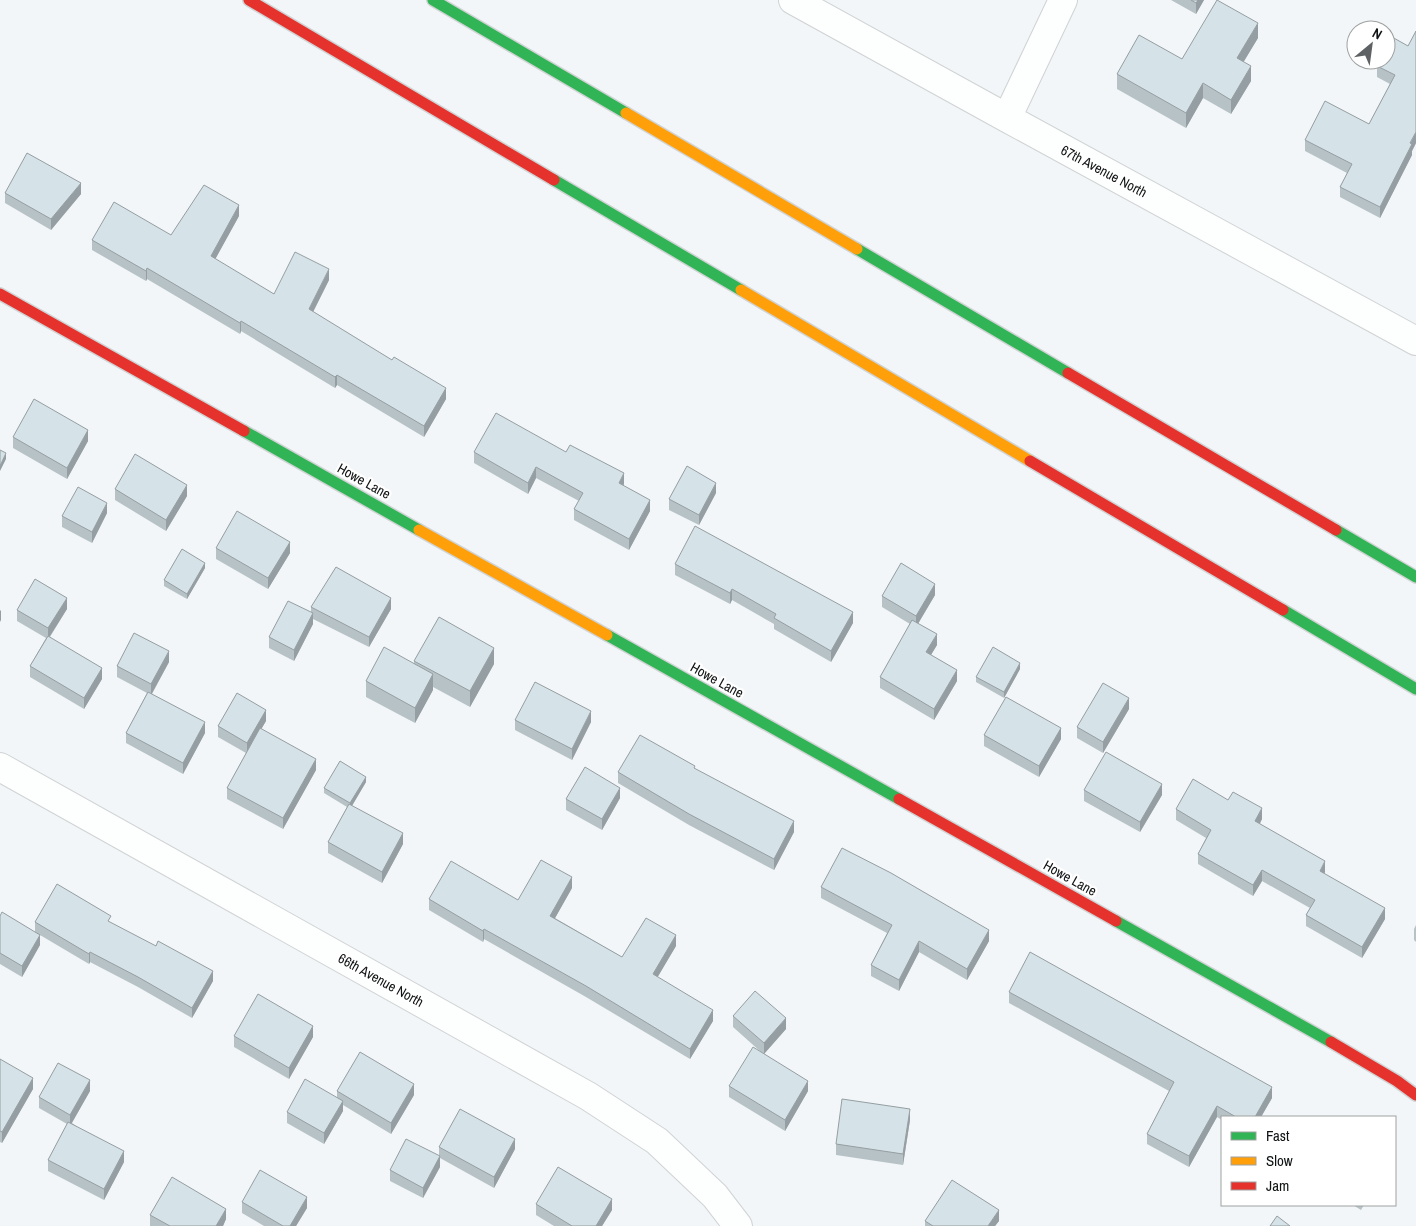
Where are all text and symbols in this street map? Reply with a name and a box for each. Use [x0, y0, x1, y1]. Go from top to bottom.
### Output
north arrow [1346, 20, 1396, 70]
text: N [1369, 24, 1385, 44]
street label: 67th Avenue North [1058, 141, 1150, 201]
street label: Howe Lane [334, 459, 394, 503]
street label: Howe Lane [687, 658, 747, 702]
street label: Howe Lane [1040, 856, 1100, 900]
street label: 66th Avenue North [335, 949, 427, 1011]
legend [1221, 1116, 1396, 1206]
text: Fast [1266, 1125, 1290, 1146]
text: Slow [1266, 1150, 1293, 1171]
text: Jam [1266, 1175, 1289, 1196]

